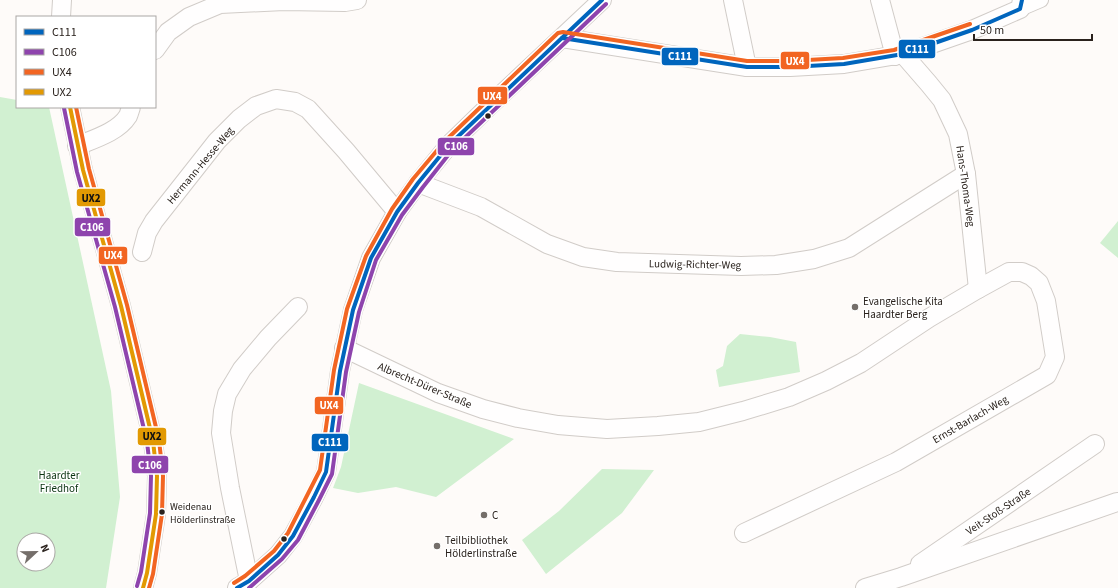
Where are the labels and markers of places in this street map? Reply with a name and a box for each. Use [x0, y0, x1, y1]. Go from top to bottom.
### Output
unlabelled marker [483, 111, 493, 121]
place label: Evangelische Kita Haardter Berg [863, 294, 943, 322]
marker: Evangelische Kita Haardter Berg [850, 302, 860, 312]
place label: Weidenau Hölderlinstraße [170, 500, 235, 527]
marker: Weidenau Hölderlinstraße [157, 507, 167, 517]
place label: C [492, 508, 498, 523]
marker: C [479, 510, 489, 520]
place label: Teilbibliothek Hölderlinstraße [445, 533, 517, 561]
unlabelled marker [279, 534, 289, 544]
marker: Teilbibliothek Hölderlinstraße [432, 541, 442, 551]

